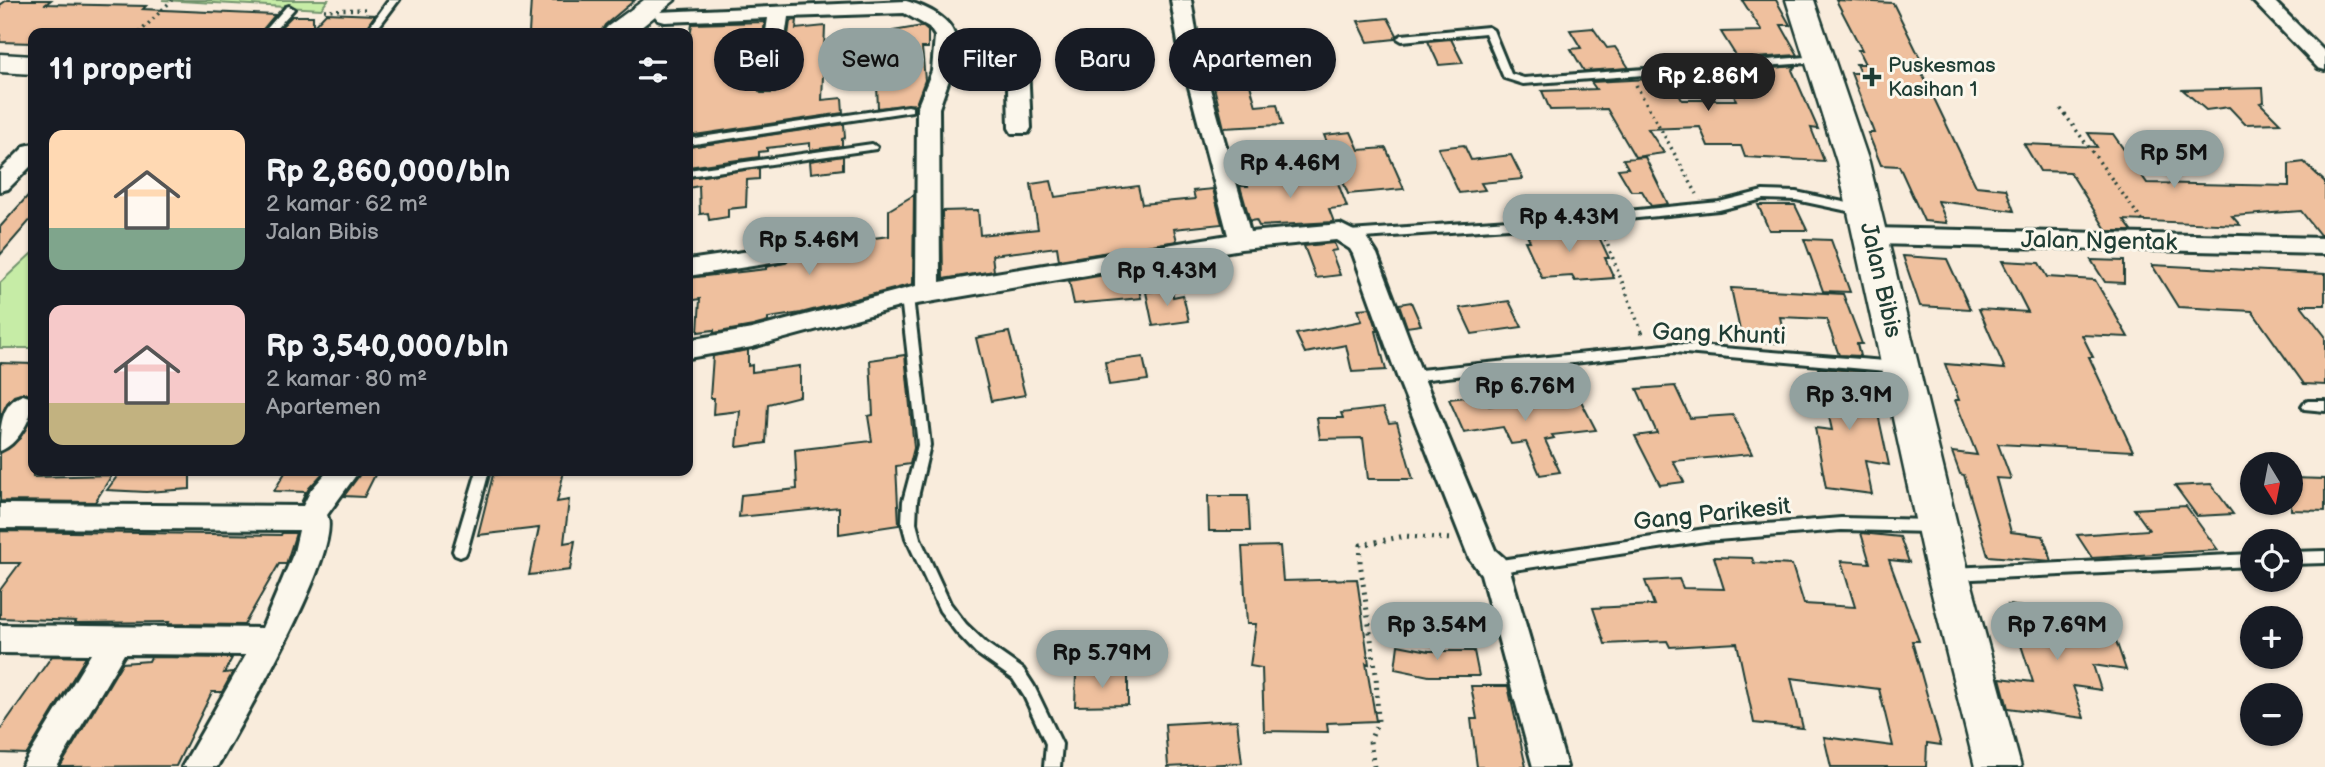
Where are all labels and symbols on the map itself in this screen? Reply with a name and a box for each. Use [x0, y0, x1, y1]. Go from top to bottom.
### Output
place label: Puskesmas Kasihan 1 [1888, 53, 1996, 102]
pin: Rp 2.86M [1636, 54, 1780, 113]
marker: Puskesmas Kasihan 1 [1862, 67, 1882, 87]
pin: Rp 5M [2125, 130, 2223, 190]
pin: Rp 4.46M [1218, 140, 1362, 200]
pin: Rp 4.43M [1497, 194, 1641, 254]
pin: Rp 5.46M [737, 218, 881, 277]
street label: Jalan Bibis [1854, 220, 1908, 341]
street label: Jalan Ngentak [2021, 225, 2178, 257]
pin: Rp 9.43M [1095, 248, 1239, 308]
street label: Gang Khunti [1652, 317, 1786, 351]
pin: Rp 6.76M [1453, 364, 1597, 423]
pin: Rp 3.9M [1784, 372, 1914, 432]
north arrow [2240, 452, 2303, 514]
street label: Gang Parikesit [1632, 491, 1793, 537]
pin: Rp 3.54M [1365, 602, 1509, 662]
pin: Rp 7.69M [1985, 602, 2129, 662]
pin: Rp 5.79M [1030, 630, 1174, 690]

